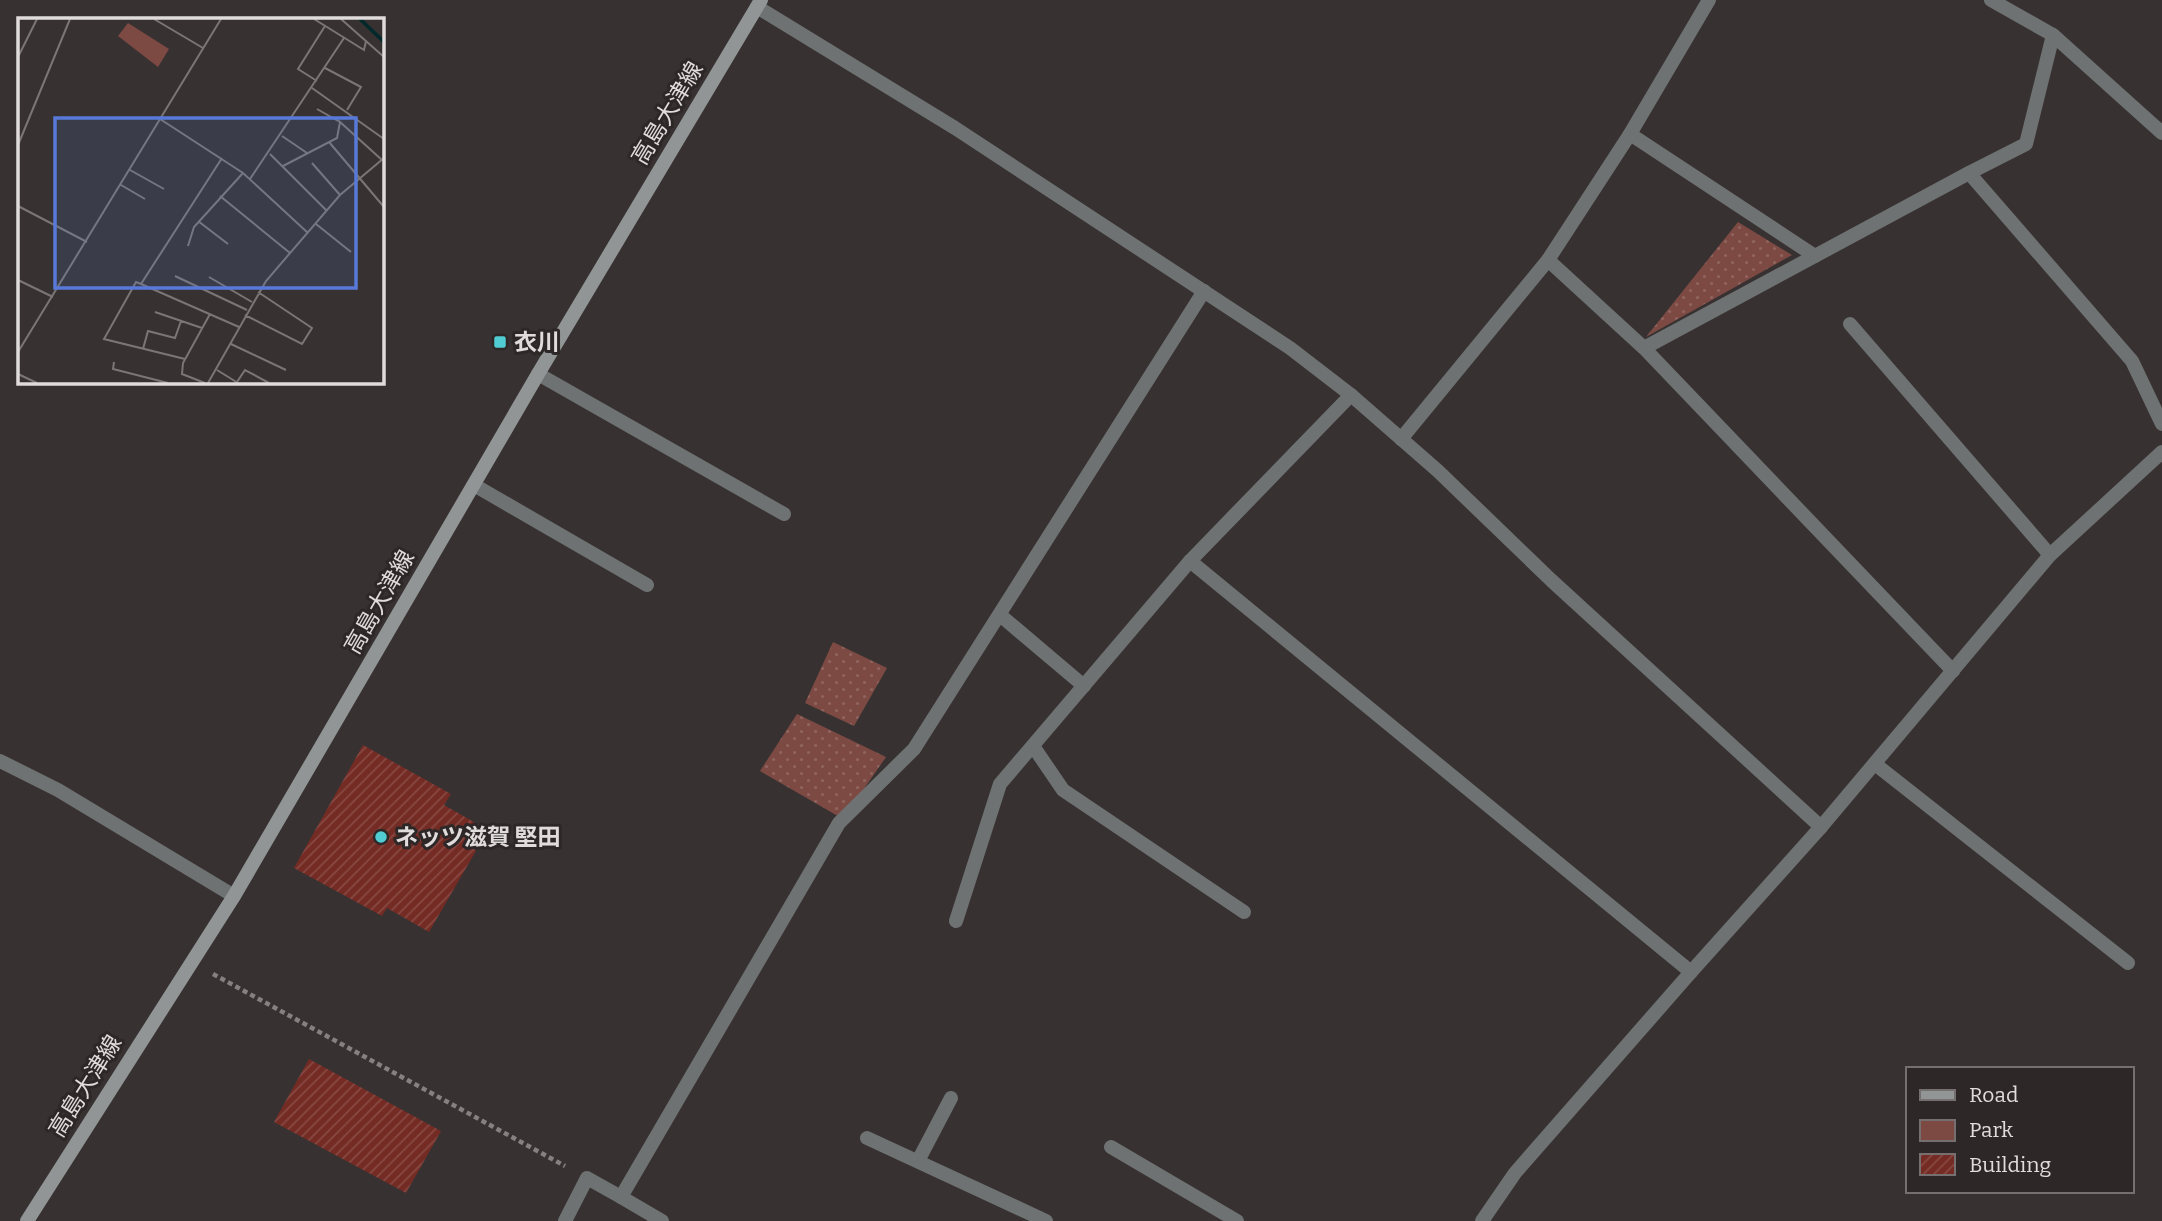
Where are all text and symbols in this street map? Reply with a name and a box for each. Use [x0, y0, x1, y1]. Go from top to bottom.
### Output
inset map [18, 18, 383, 383]
street label: 高島大津線 [625, 57, 709, 169]
place label: 衣川 [514, 328, 560, 356]
marker: 衣川 [492, 334, 508, 350]
street label: 高島大津線 [338, 545, 420, 659]
place label: ネッツ滋賀 堅田 [395, 823, 560, 851]
marker: ネッツ滋賀 堅田 [373, 829, 389, 845]
street label: 高島大津線 [43, 1030, 127, 1142]
legend [1906, 1067, 2134, 1193]
text: Road [1969, 1082, 2018, 1108]
text: Park [1969, 1117, 2013, 1143]
text: Building [1969, 1152, 2052, 1178]

